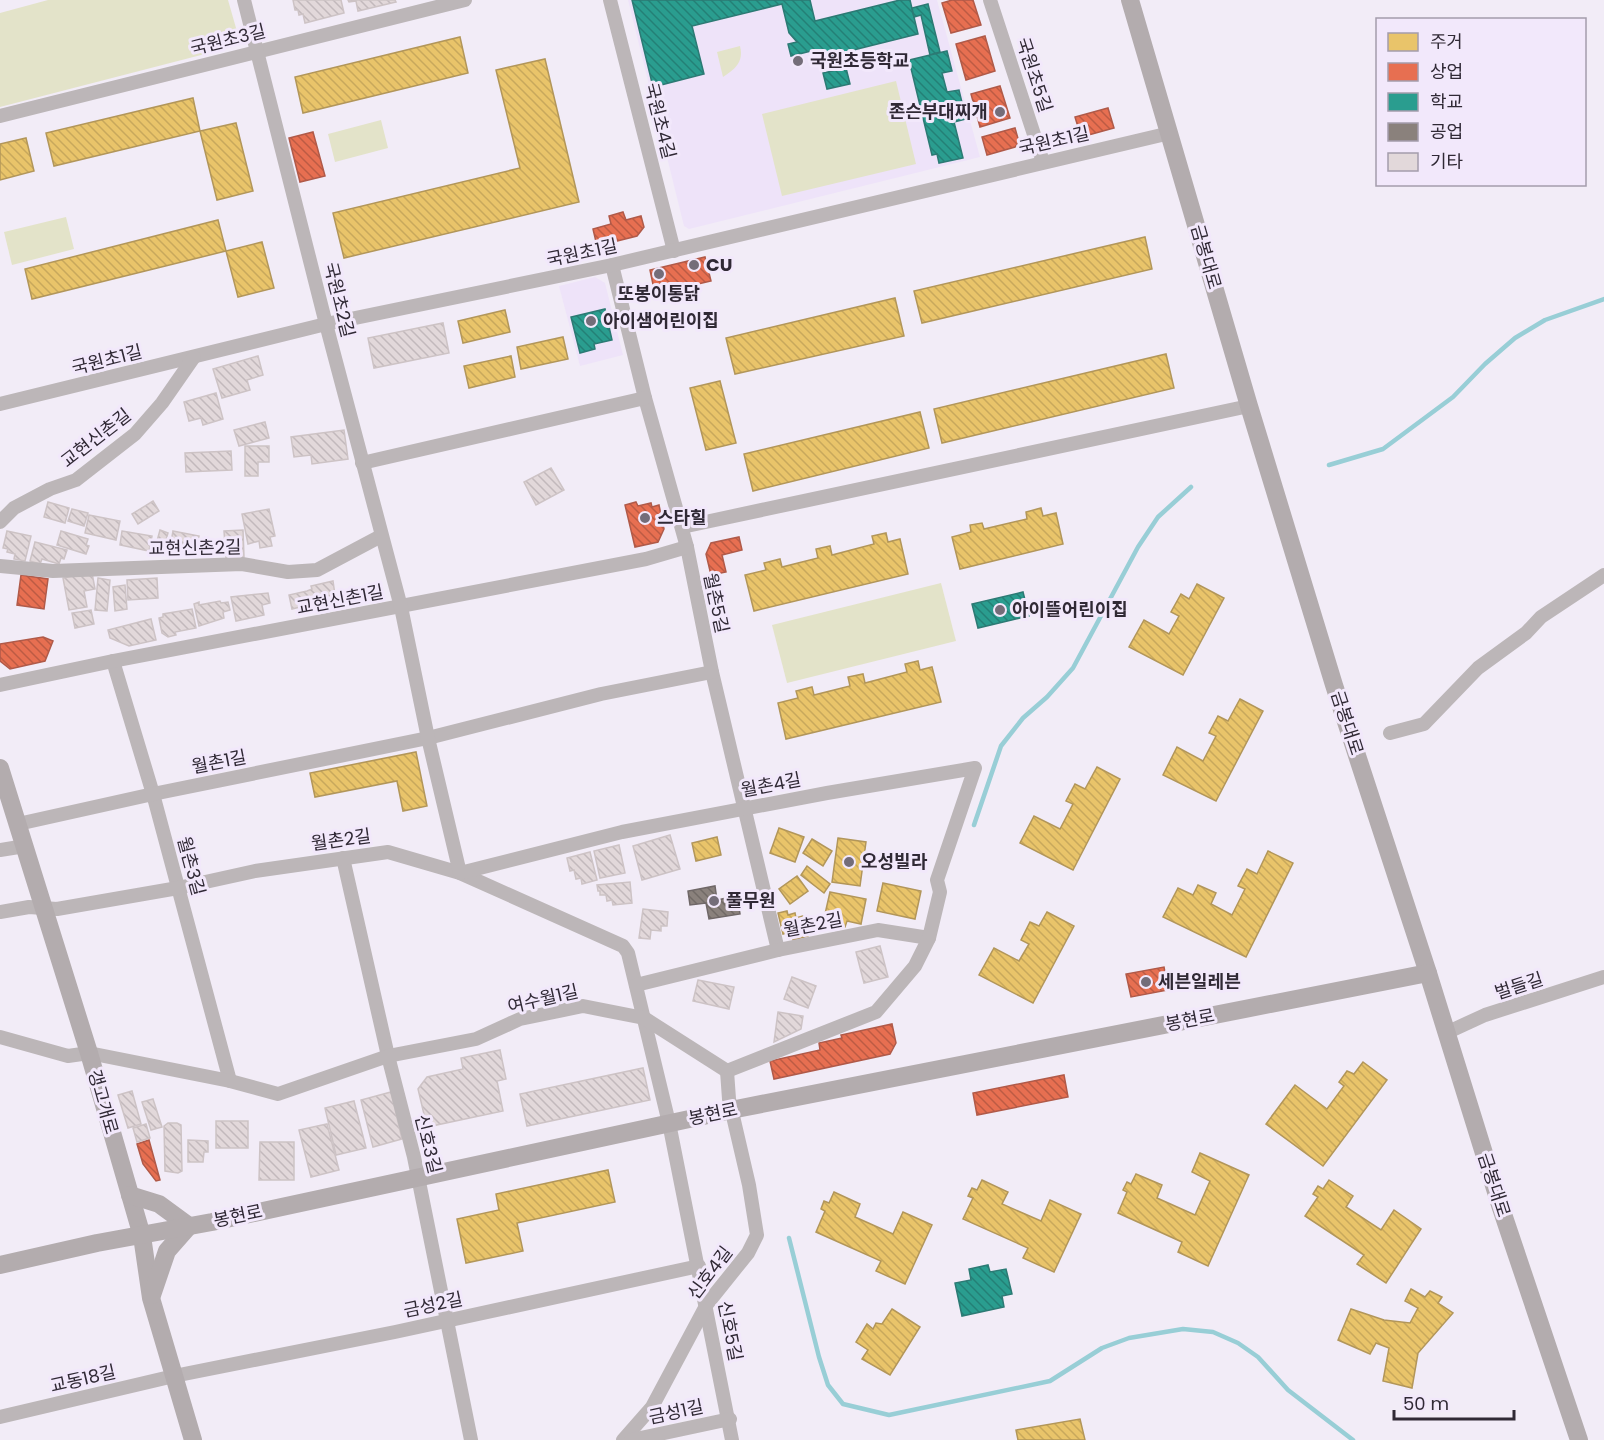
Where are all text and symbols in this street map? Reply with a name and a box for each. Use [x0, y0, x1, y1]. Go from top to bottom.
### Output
street label: 국원초3길 [188, 18, 268, 61]
legend [1376, 18, 1586, 186]
text: 주거 [1430, 29, 1463, 54]
street label: 국원초5길 [1011, 34, 1058, 116]
place label: 국원초등학교 [810, 48, 909, 73]
marker: 국원초등학교 [791, 54, 805, 68]
text: 상업 [1430, 59, 1463, 84]
street label: 국원초4길 [639, 80, 682, 162]
text: 학교 [1430, 89, 1463, 114]
place label: 존슨부대찌개 [889, 99, 988, 124]
marker: 존슨부대찌개 [993, 105, 1007, 119]
text: 공업 [1430, 119, 1463, 144]
street label: 국원초1길 [1016, 120, 1092, 161]
text: 기타 [1430, 149, 1464, 174]
street label: 금봉대로 [1185, 222, 1228, 292]
street label: 국원초1길 [544, 233, 620, 272]
place label: CU [706, 252, 732, 277]
marker: CU [687, 258, 701, 272]
street label: 국원초2길 [318, 260, 361, 340]
marker: 또봉이통닭 [652, 267, 666, 281]
place label: 또봉이통닭 [618, 281, 700, 306]
place label: 아이샘어린이집 [603, 308, 719, 333]
marker: 아이샘어린이집 [584, 314, 598, 328]
street label: 국원초1길 [69, 339, 145, 380]
street label: 교현신촌길 [55, 402, 136, 473]
place label: 스타힐 [657, 505, 707, 530]
marker: 스타힐 [638, 511, 652, 525]
street label: 교현신촌2길 [148, 534, 242, 561]
street label: 월촌5길 [698, 570, 735, 635]
street label: 교현신촌1길 [294, 579, 386, 620]
place label: 아이뜰어린이집 [1012, 597, 1128, 622]
marker: 아이뜰어린이집 [993, 603, 1007, 617]
street label: 금봉대로 [1325, 687, 1370, 758]
street label: 월촌1길 [189, 744, 249, 779]
street label: 월촌4길 [739, 766, 803, 803]
street label: 월촌2길 [309, 823, 372, 856]
street label: 월촌3길 [172, 834, 211, 898]
place label: 오성빌라 [861, 849, 928, 874]
marker: 오성빌라 [842, 855, 856, 869]
place label: 풀무원 [726, 888, 776, 913]
marker: 풀무원 [707, 894, 721, 908]
street label: 월촌2길 [781, 907, 845, 943]
street label: 벌들길 [1491, 966, 1546, 1005]
place label: 세븐일레븐 [1158, 969, 1241, 994]
marker: 세븐일레븐 [1139, 975, 1153, 989]
street label: 여수월1길 [505, 978, 581, 1019]
street label: 봉현로 [1163, 1002, 1217, 1037]
street label: 갱고개로 [82, 1067, 125, 1137]
street label: 봉현로 [686, 1096, 740, 1131]
street label: 신호3길 [409, 1112, 448, 1176]
street label: 금봉대로 [1472, 1149, 1517, 1220]
street label: 봉현로 [211, 1198, 265, 1233]
street label: 신호4길 [681, 1241, 738, 1305]
street label: 금성2길 [401, 1286, 465, 1323]
street label: 신호5길 [712, 1299, 749, 1363]
street label: 교동18길 [48, 1359, 118, 1398]
scale bar [1394, 1383, 1514, 1421]
text: 50 m [1403, 1391, 1449, 1416]
street label: 금성1길 [646, 1394, 706, 1430]

